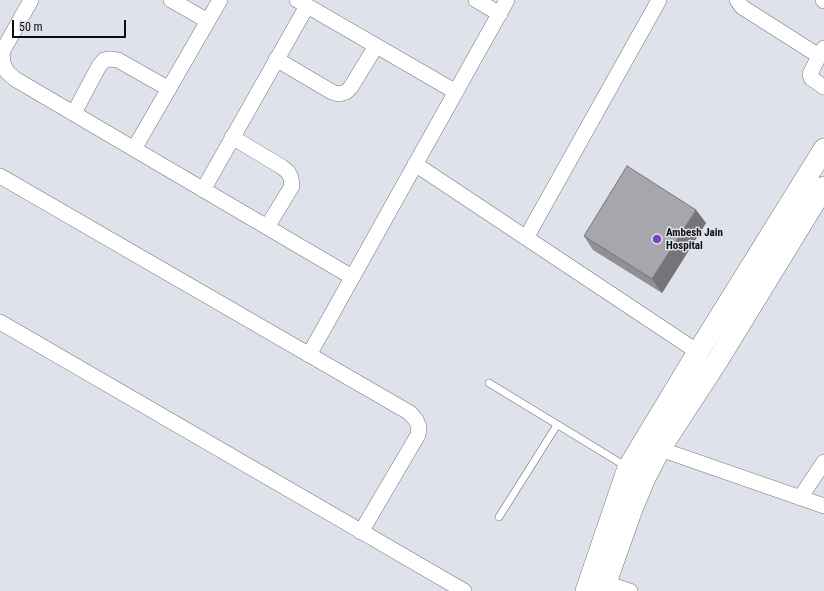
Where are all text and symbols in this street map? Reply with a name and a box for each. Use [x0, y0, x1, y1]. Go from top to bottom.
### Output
scale bar [14, 12, 128, 38]
text: 50 m [19, 20, 43, 34]
place label: Ambesh Jain Hospital [666, 226, 723, 252]
marker: Ambesh Jain Hospital [651, 233, 663, 245]

